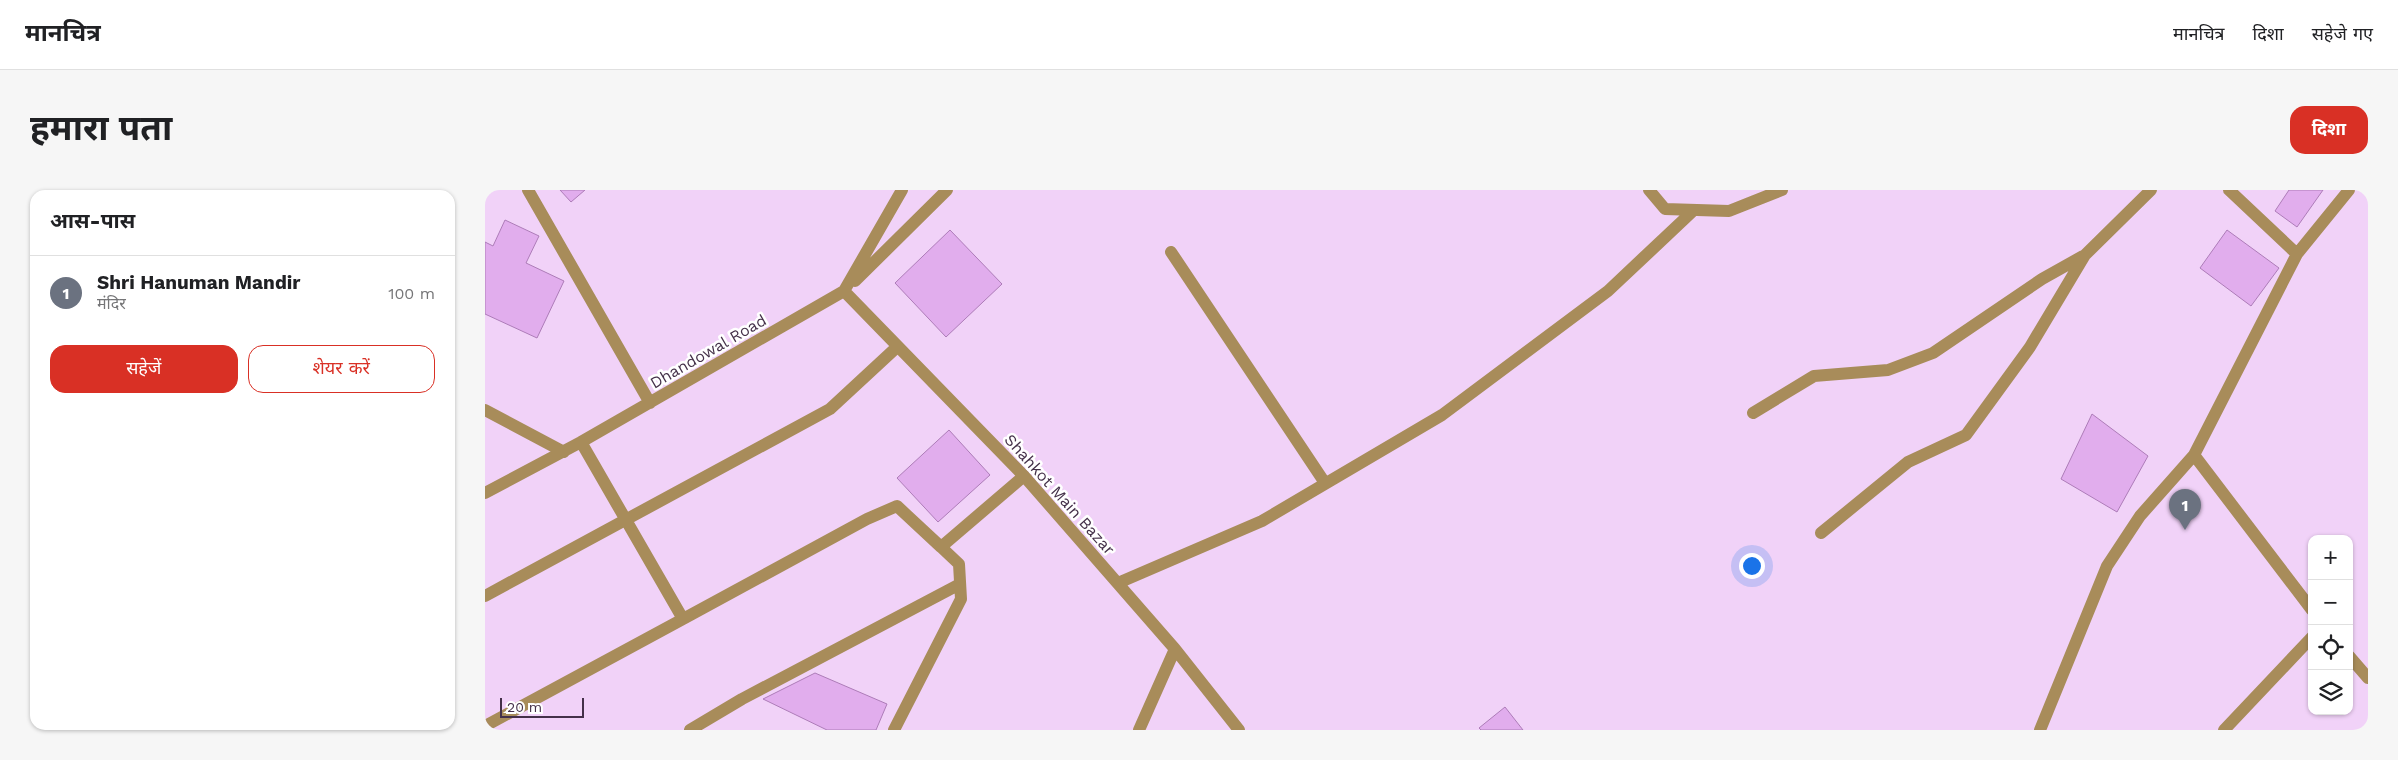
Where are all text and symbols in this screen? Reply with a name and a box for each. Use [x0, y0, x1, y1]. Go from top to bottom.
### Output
text: मानचित्र [25, 19, 101, 47]
text: मानचित्र [2173, 23, 2225, 44]
text: दिशा [2253, 23, 2284, 44]
text: सहेजे गए [2312, 23, 2373, 44]
button: दिशा [2290, 106, 2368, 154]
text: हमारा पता [30, 107, 172, 149]
text: आस-पास [50, 208, 135, 233]
text: Shri Hanuman Mandir [97, 271, 301, 294]
text: 1 [63, 284, 69, 303]
text: 100 m [388, 284, 435, 303]
text: मंदिर [97, 294, 126, 313]
street label: Dhandowal Road [647, 311, 770, 392]
button: सहेजें [50, 345, 238, 393]
button: शेयर करें [248, 345, 435, 393]
street label: Shahkot Main Bazar [1001, 430, 1119, 559]
pin: 1 [2169, 489, 2201, 530]
map controls [2308, 535, 2353, 715]
button: + [2308, 535, 2353, 580]
your location [1739, 553, 1765, 579]
button: − [2308, 580, 2353, 625]
button: locate [2308, 625, 2353, 670]
button: layers [2308, 670, 2353, 715]
scale bar [500, 695, 584, 718]
text: 20 m [507, 699, 542, 715]

